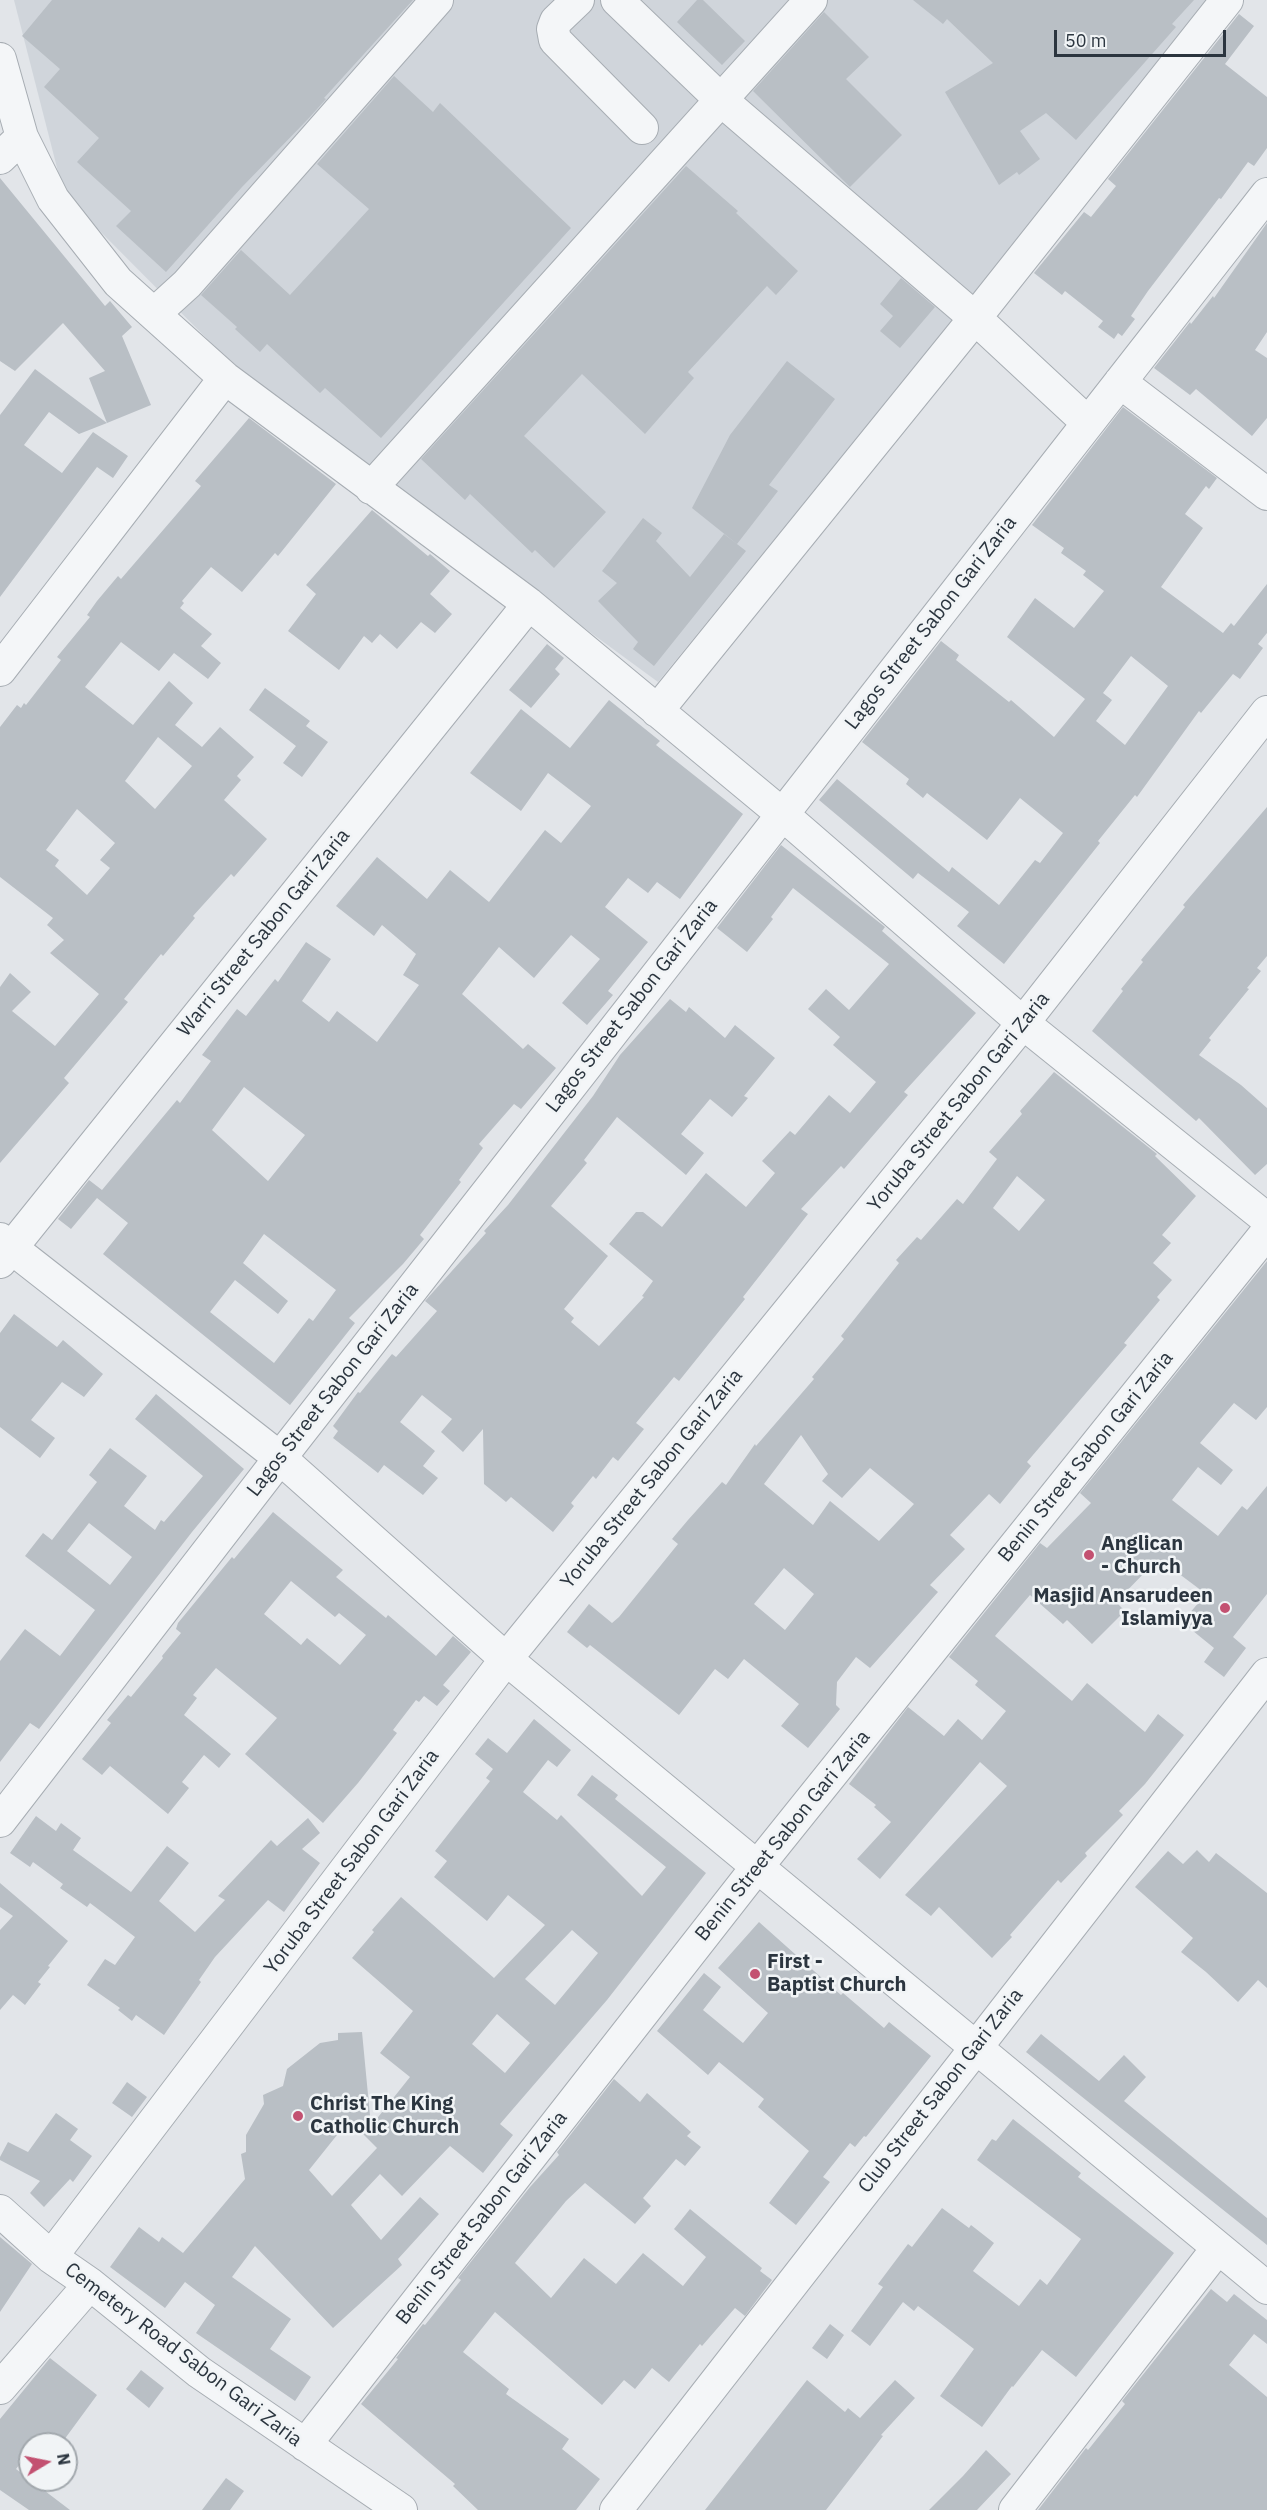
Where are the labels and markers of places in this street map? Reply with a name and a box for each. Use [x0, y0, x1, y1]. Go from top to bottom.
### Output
place label: Anglican - Church [1101, 1532, 1183, 1579]
marker: Anglican - Church [1082, 1548, 1096, 1562]
place label: Masjid Ansarudeen Islamiyya [1033, 1584, 1213, 1631]
marker: Masjid Ansarudeen Islamiyya [1218, 1601, 1232, 1615]
place label: First - Baptist Church [767, 1950, 907, 1997]
marker: First - Baptist Church [748, 1967, 762, 1981]
place label: Christ The King Catholic Church [310, 2092, 459, 2139]
marker: Christ The King Catholic Church [291, 2109, 305, 2123]

